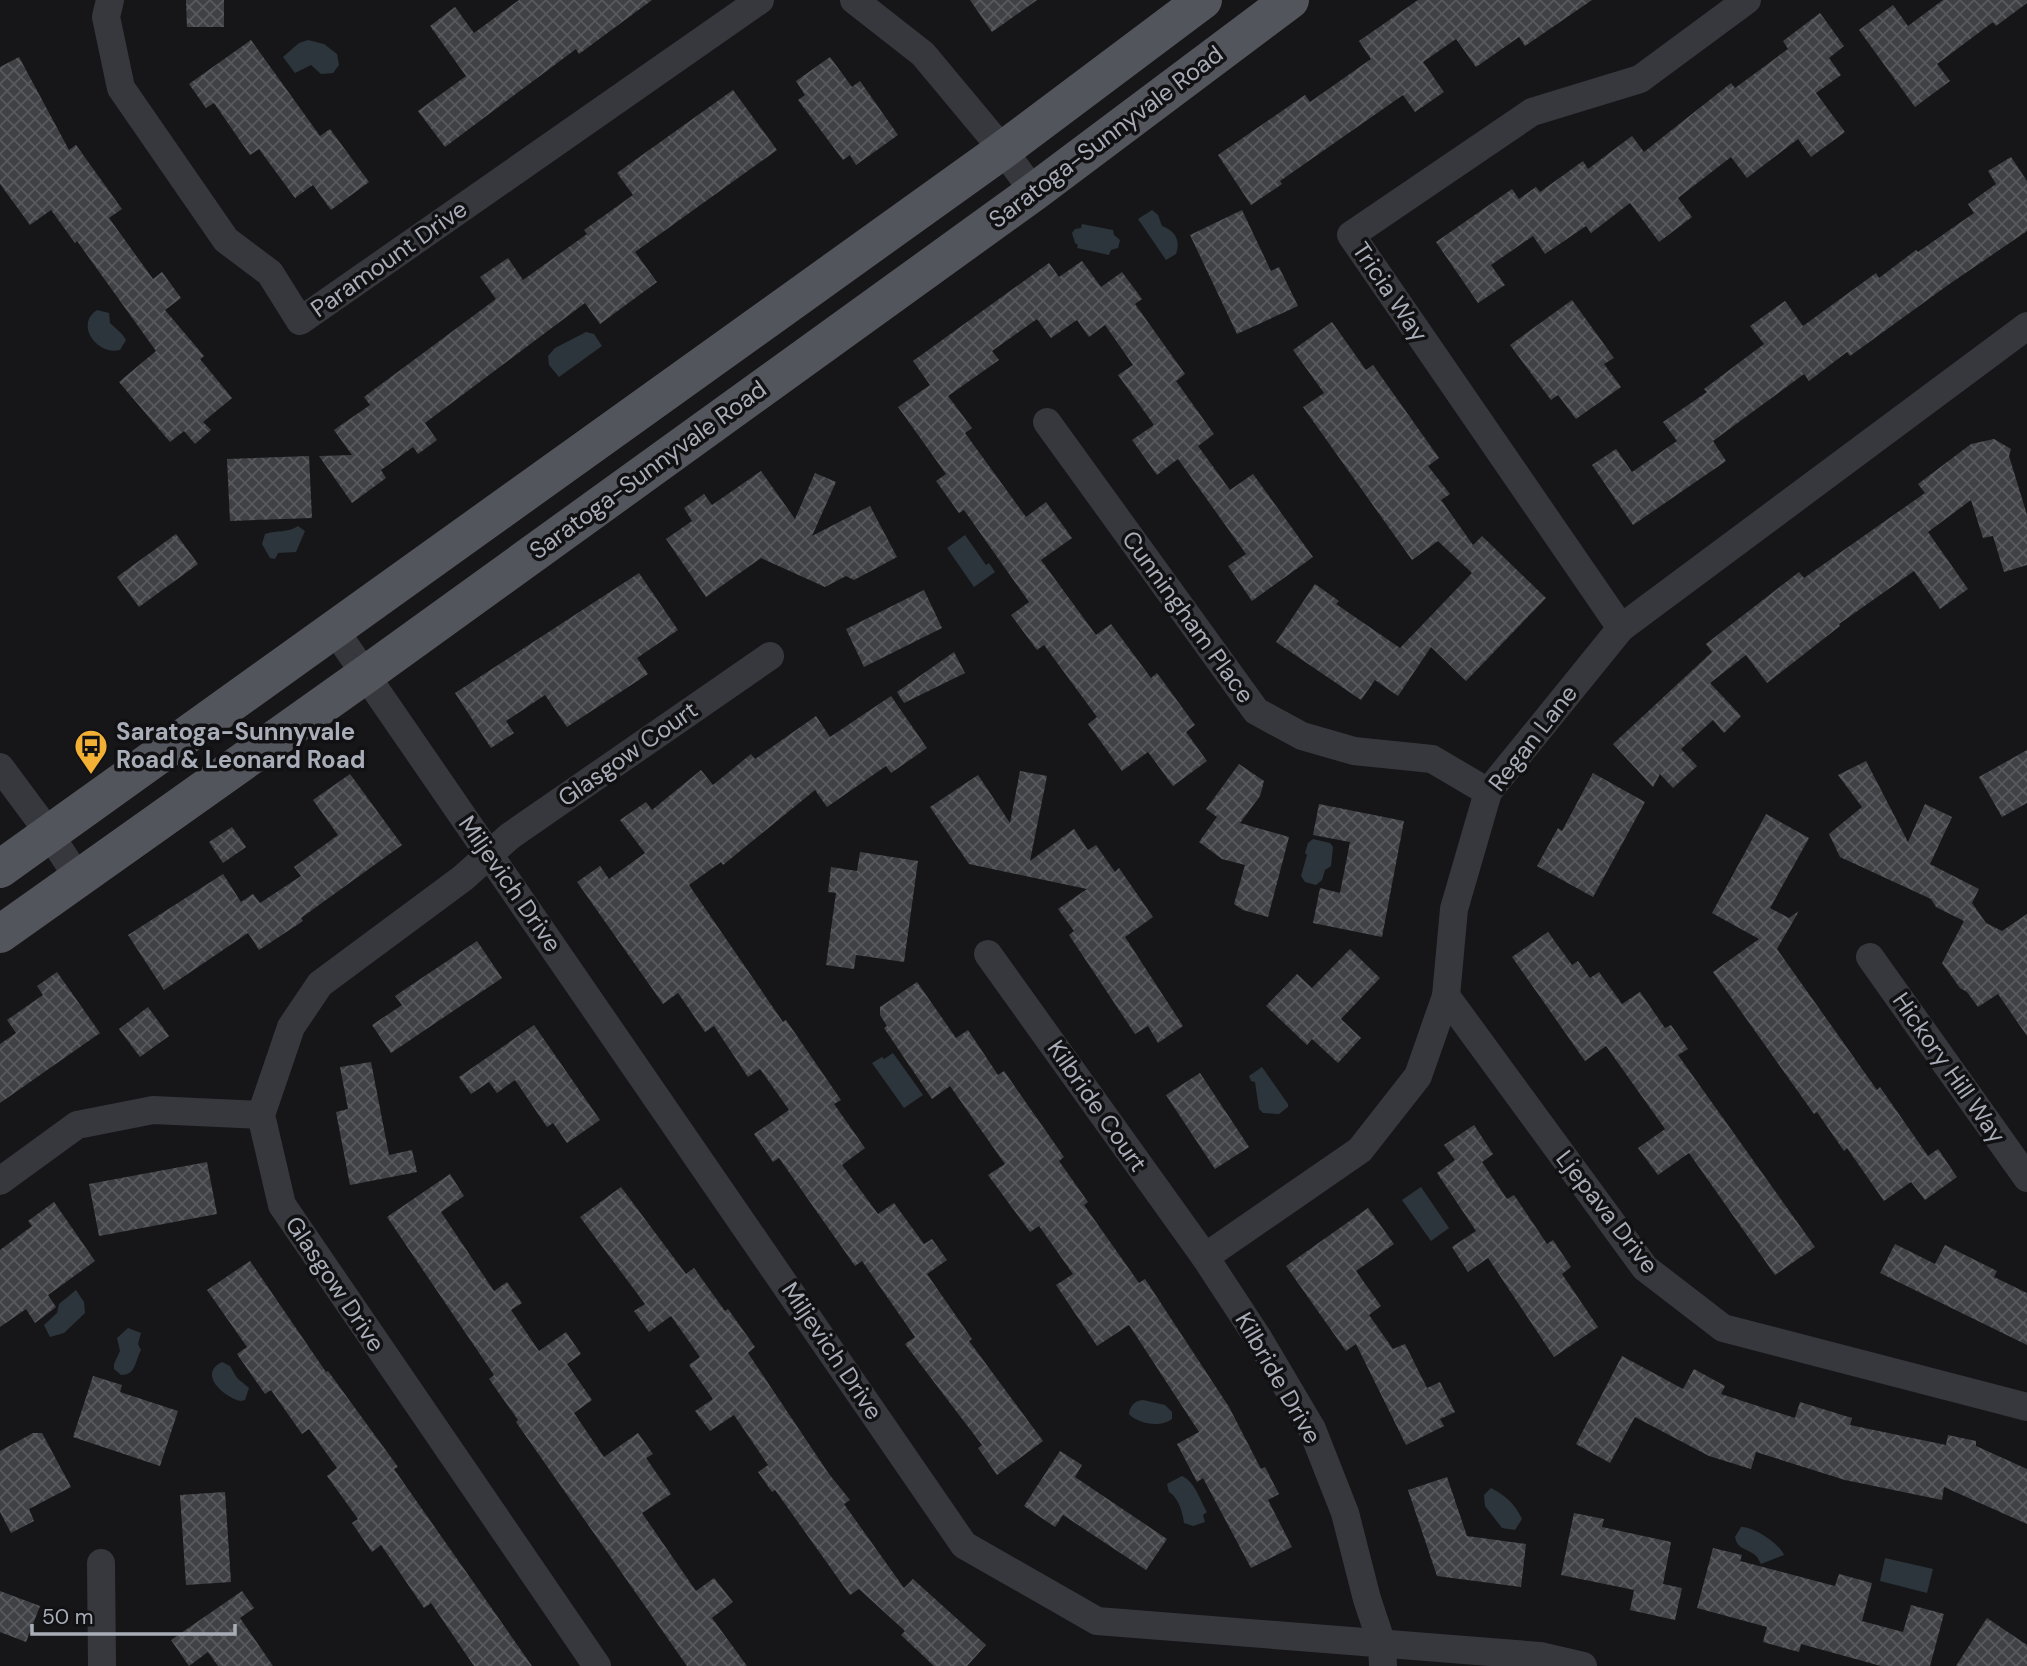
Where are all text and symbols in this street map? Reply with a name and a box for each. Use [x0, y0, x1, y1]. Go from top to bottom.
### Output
street label: Saratoga-Sunnyvale Road [982, 38, 1229, 235]
street label: Paramount Drive [304, 193, 473, 324]
street label: Tricia Way [1346, 236, 1435, 348]
street label: Saratoga-Sunnyvale Road [523, 373, 772, 566]
street label: Cunningham Place [1115, 524, 1261, 709]
street label: Regan Lane [1481, 678, 1584, 797]
street label: Glasgow Court [552, 694, 704, 813]
place label: Saratoga-Sunnyvale Road & Leonard Road [116, 716, 366, 775]
bus stop icon: Saratoga-Sunnyvale Road & Leonard Road [72, 727, 110, 776]
street label: Miljevich Drive [452, 810, 569, 958]
street label: Hickory Hill Way [1886, 986, 2013, 1149]
street label: Kilbride Court [1041, 1034, 1154, 1177]
street label: Ljepava Drive [1550, 1144, 1665, 1280]
street label: Glasgow Drive [279, 1210, 392, 1357]
street label: Miljevich Drive [775, 1276, 890, 1425]
street label: Kilbride Drive [1228, 1306, 1329, 1449]
scale bar [32, 1592, 234, 1636]
text: 50 m [42, 1603, 93, 1631]

